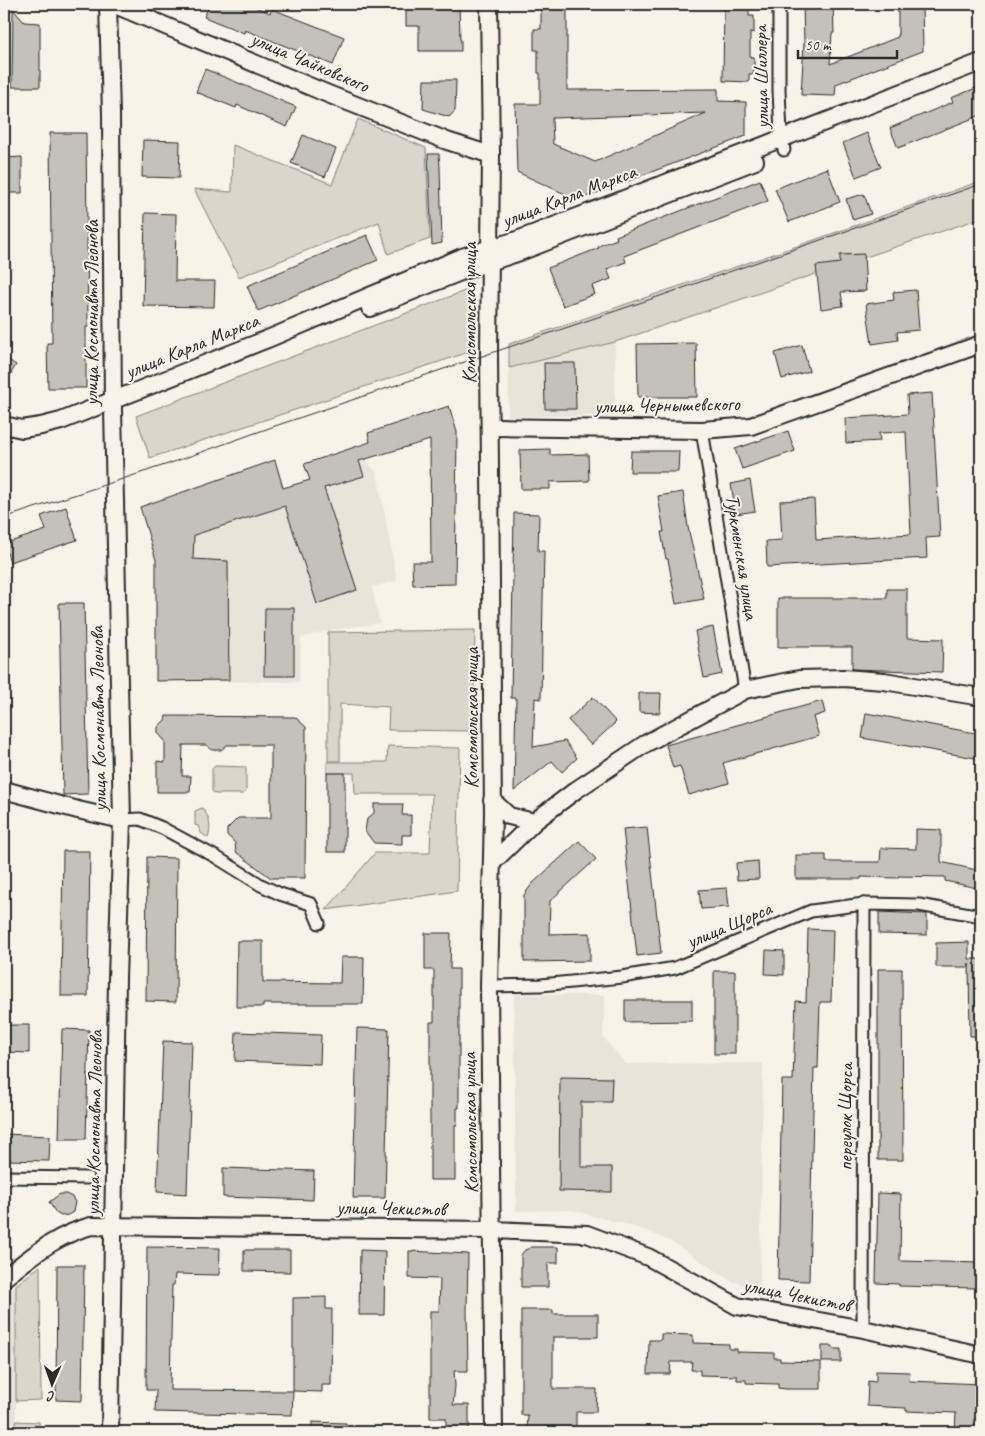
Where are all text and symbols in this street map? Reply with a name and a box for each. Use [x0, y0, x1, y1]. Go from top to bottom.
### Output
street label: улица Шиллера [748, 23, 774, 130]
street label: улица Чайковского [246, 26, 374, 98]
scale bar [798, 28, 896, 60]
text: 50 m [805, 36, 832, 55]
street label: улица Карла Маркса [497, 158, 641, 233]
street label: улица Космонавта Леонова [79, 218, 104, 407]
street label: Комсомольская улица [457, 241, 482, 383]
street label: улица Карла Маркса [121, 307, 264, 385]
street label: улица Чернышевского [593, 391, 741, 419]
street label: Туркменская улица [720, 493, 764, 623]
street label: улица Космонавта Леонова [84, 624, 112, 813]
street label: Комсомольская улица [459, 646, 484, 788]
street label: улица Щорса [682, 895, 777, 954]
street label: улица Космонавта Леонова [80, 1028, 108, 1217]
street label: Комсомольская улица [456, 1050, 484, 1194]
street label: переулок Щорса [833, 1061, 858, 1171]
street label: улица Чекистов [335, 1195, 450, 1222]
street label: улица Чекистов [740, 1272, 857, 1318]
north arrow [28, 1358, 78, 1408]
text: С [46, 1388, 55, 1405]

